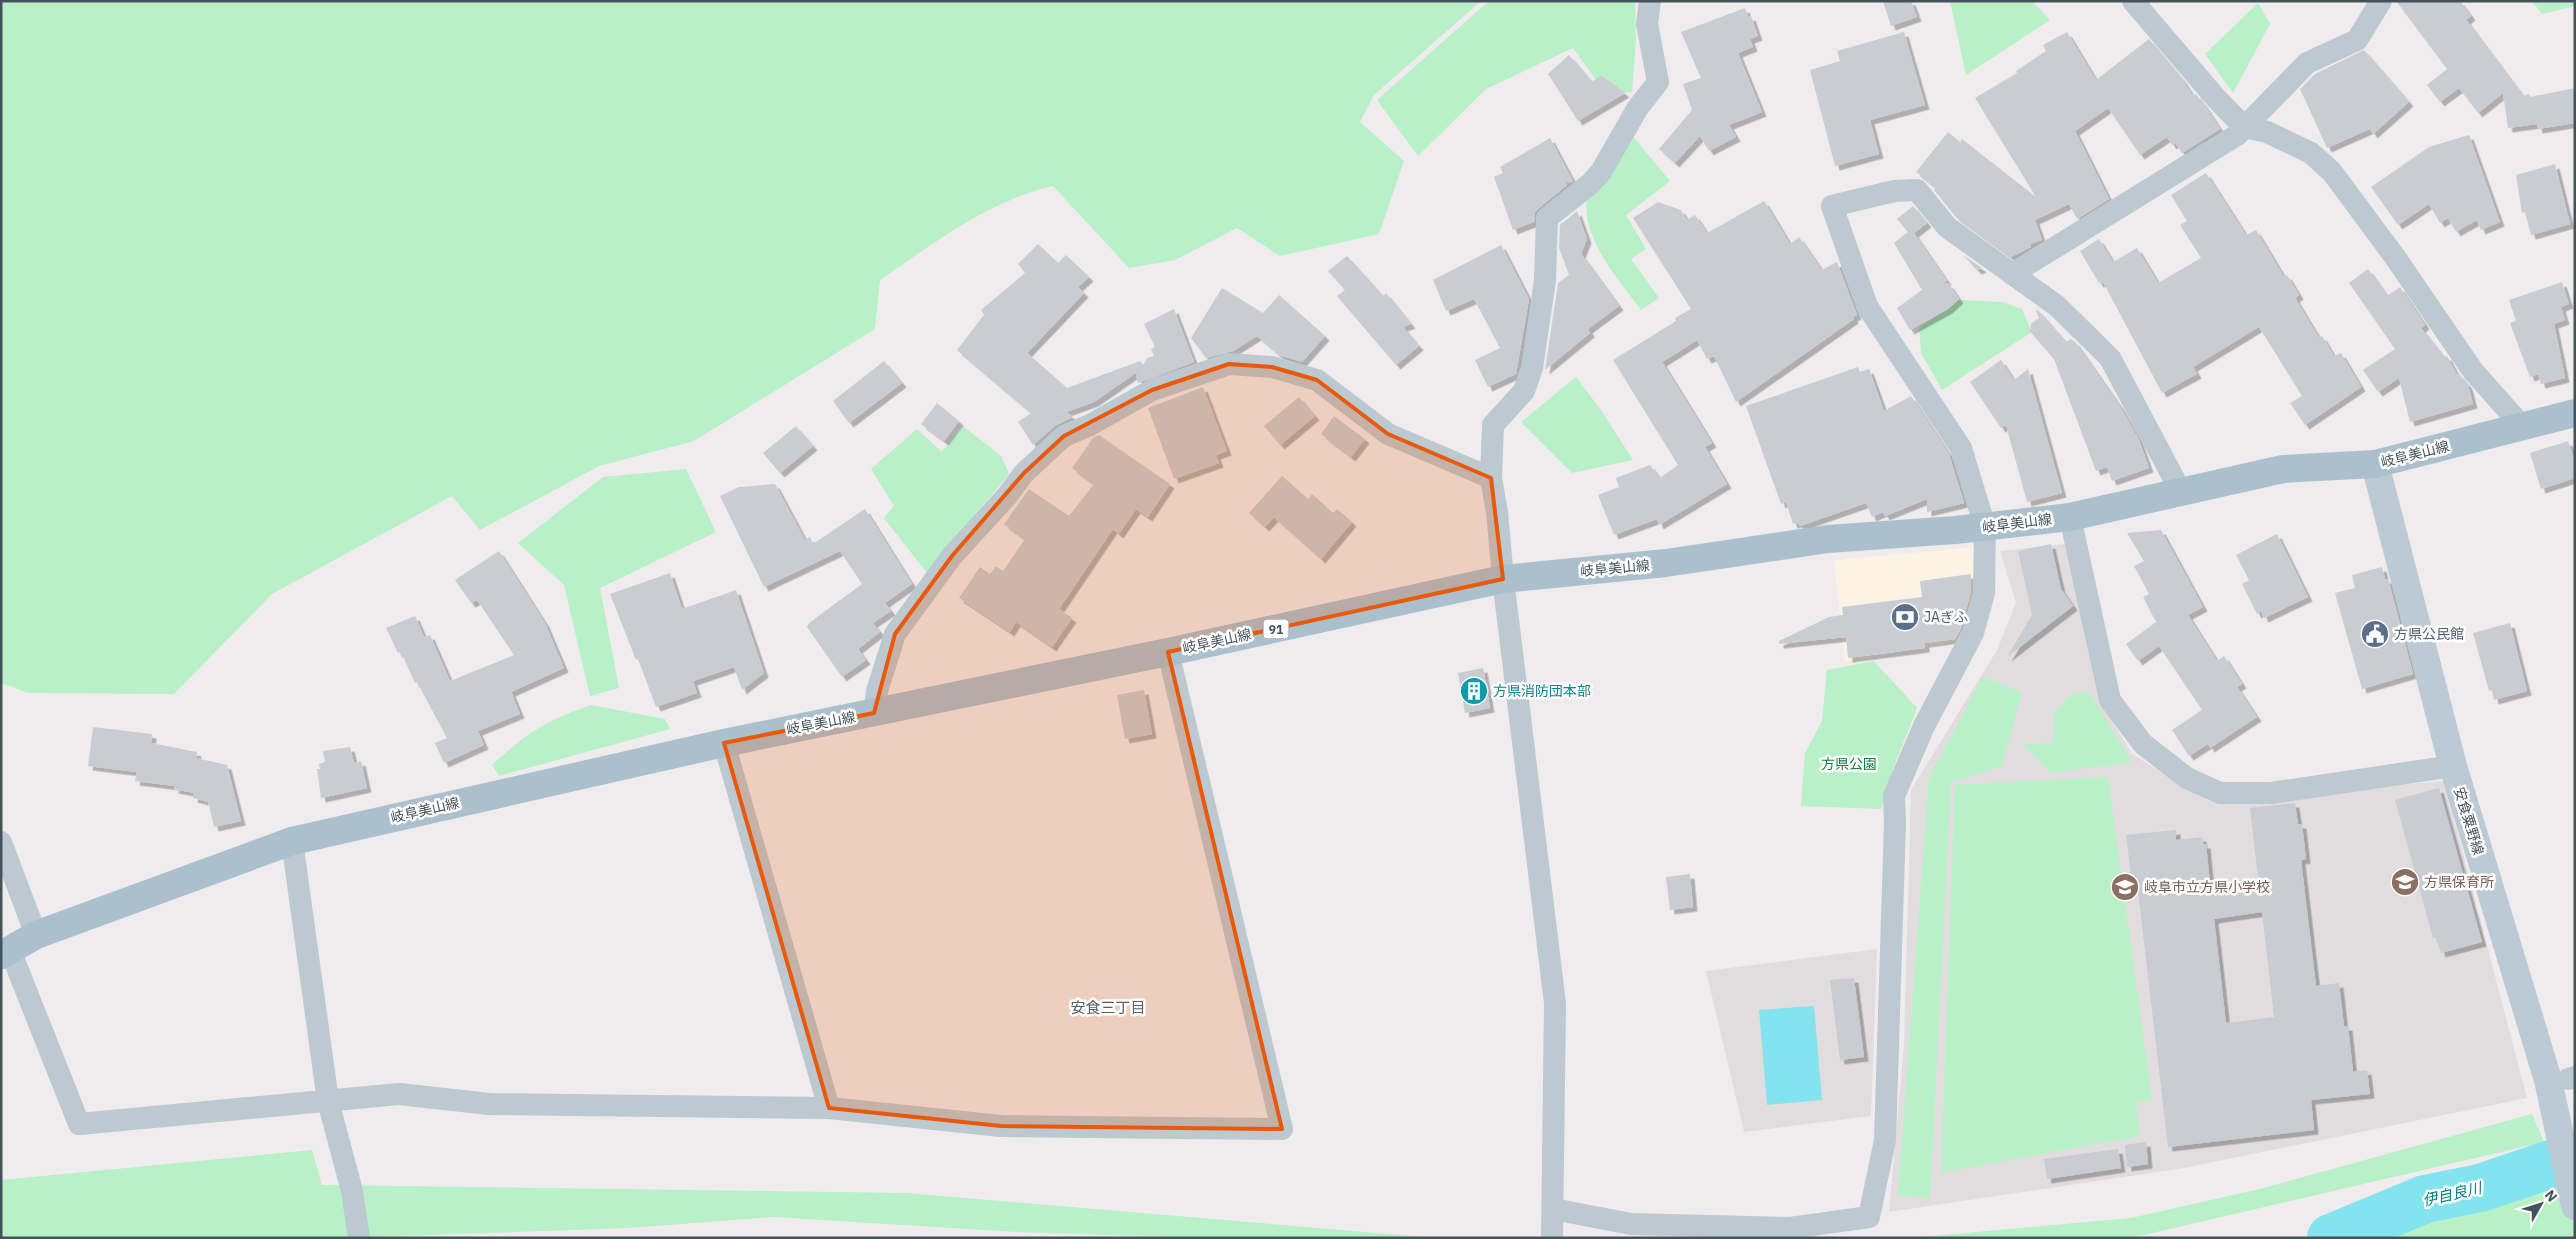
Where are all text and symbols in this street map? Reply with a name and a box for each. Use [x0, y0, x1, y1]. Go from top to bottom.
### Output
street label: 岐阜美山線 [2379, 437, 2451, 471]
street label: 岐阜美山線 [1981, 510, 2053, 536]
street label: 岐阜美山線 [1579, 556, 1651, 580]
bank icon: JAぎふ [1890, 602, 1920, 632]
place label: JAぎふ [1924, 608, 1968, 626]
public building icon: 方県公民館 [2360, 619, 2390, 649]
road number: 91 [1264, 620, 1288, 638]
street label: 岐阜美山線 [1181, 625, 1253, 657]
place label: 方県公民館 [2394, 625, 2464, 643]
building icon: 方県消防団本部 [1459, 676, 1489, 706]
place label: 方県消防団本部 [1493, 682, 1591, 700]
street label: 岐阜美山線 [785, 707, 857, 739]
park label: 方県公園 [1821, 755, 1877, 773]
street label: 安食粟野線 [2450, 785, 2488, 857]
street label: 岐阜美山線 [389, 793, 461, 827]
school or university icon: 方県保育所 [2390, 867, 2420, 897]
school or university icon: 岐阜市立方県小学校 [2110, 872, 2140, 902]
place label: 方県保育所 [2424, 873, 2494, 891]
place label: 岐阜市立方県小学校 [2144, 878, 2270, 896]
district label: 安食三丁目 [1070, 998, 1146, 1017]
water label: 伊自良川 [2421, 1178, 2485, 1210]
north arrow [2516, 1179, 2566, 1229]
text: N [2541, 1186, 2561, 1205]

